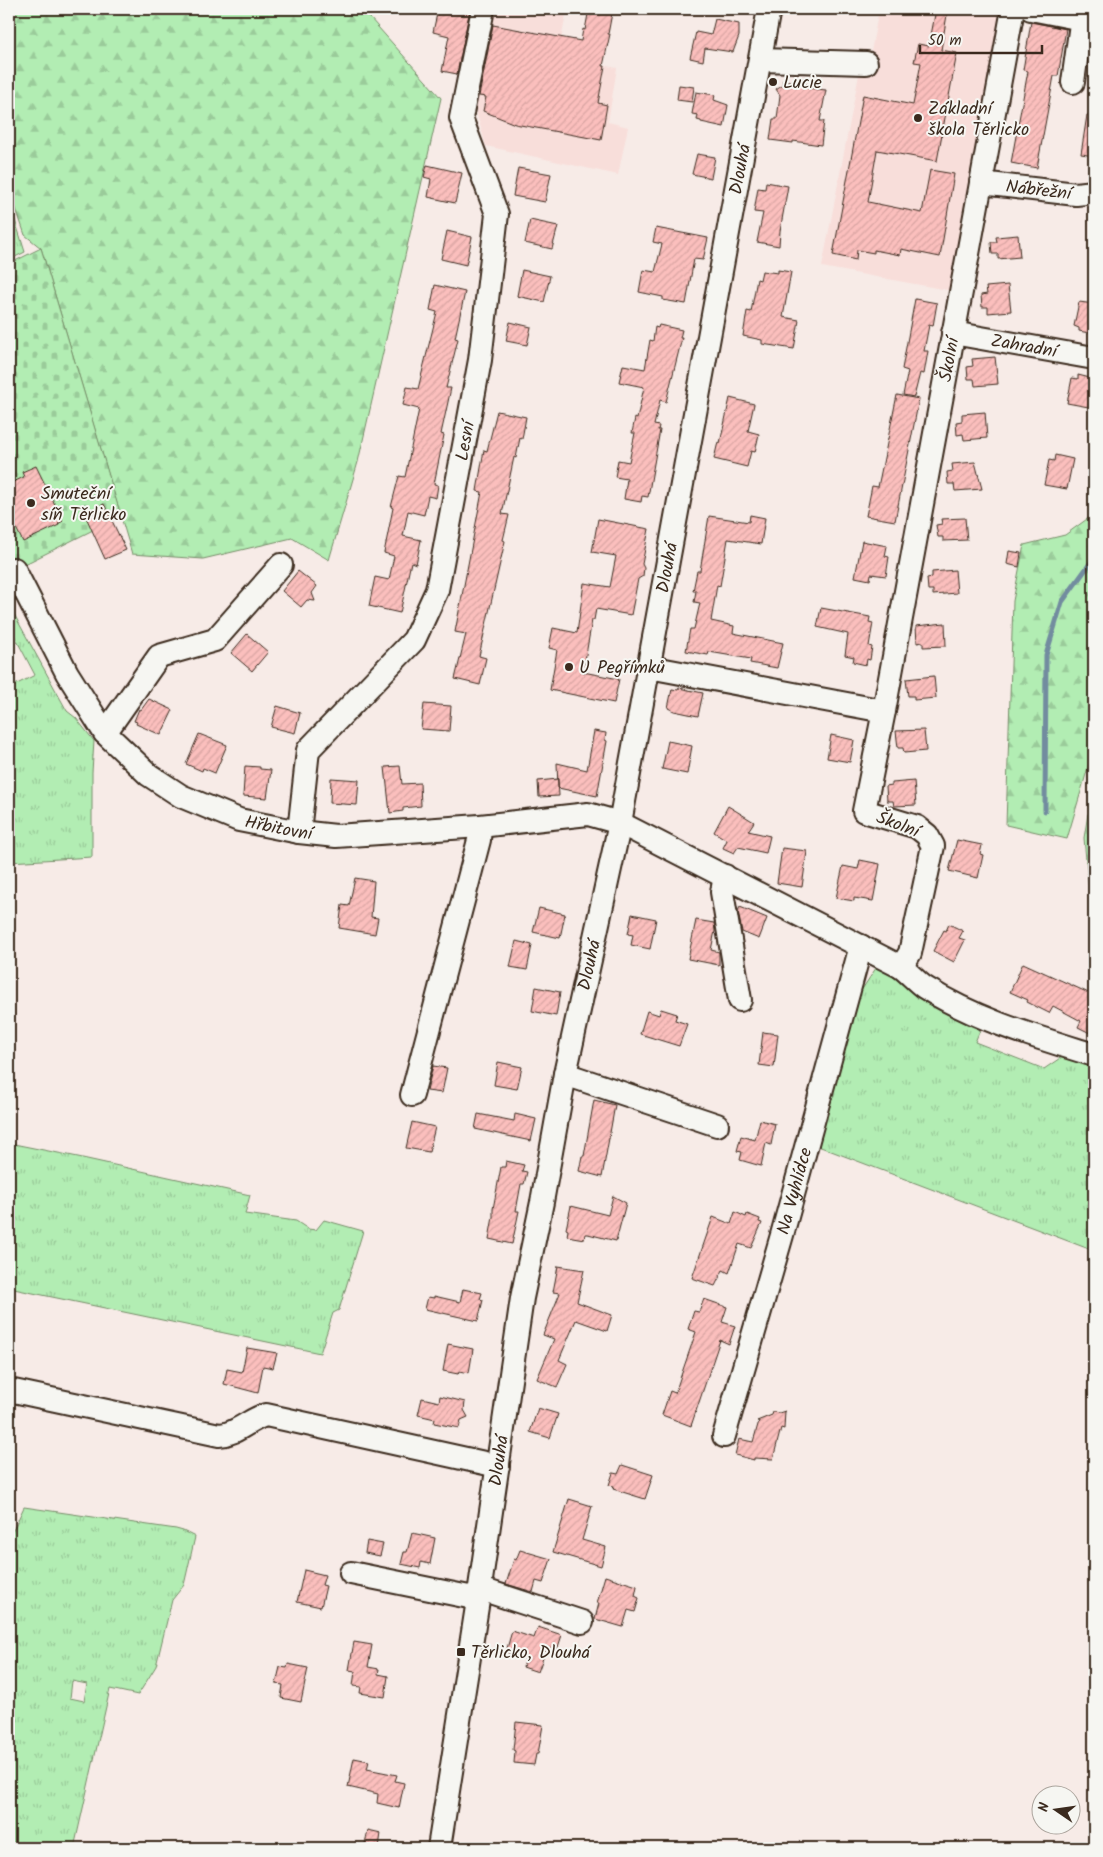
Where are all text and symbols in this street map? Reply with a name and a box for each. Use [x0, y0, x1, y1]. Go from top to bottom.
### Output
scale bar [920, 22, 1043, 54]
text: 50 m [928, 29, 962, 53]
place label: Lucie [783, 69, 822, 98]
marker: Lucie [767, 76, 779, 88]
place label: Základní škola Těrlicko [928, 95, 1029, 145]
marker: Základní škola Těrlicko [912, 112, 924, 124]
street label: Dlouhá [722, 140, 760, 197]
street label: Nábřežní [1004, 173, 1075, 210]
street label: Zahradní [988, 327, 1062, 368]
street label: Školní [932, 333, 969, 384]
street label: Lesní [448, 416, 485, 463]
place label: Smuteční síň Těrlicko [41, 480, 127, 530]
marker: Smuteční síň Těrlicko [25, 497, 37, 509]
street label: Dlouhá [649, 539, 687, 596]
place label: U Pegřímků [579, 654, 665, 683]
marker: U Pegřímků [563, 661, 575, 673]
street label: Školní [872, 804, 926, 848]
street label: Hřbitovní [242, 808, 316, 850]
street label: Dlouhá [571, 936, 610, 993]
street label: Na Vyhlídce [770, 1144, 821, 1238]
street label: Dlouhá [482, 1432, 518, 1488]
place label: Těrlicko, Dlouhá [471, 1639, 592, 1668]
marker: Těrlicko, Dlouhá [455, 1646, 467, 1658]
north arrow [1030, 1784, 1080, 1834]
text: N [1033, 1800, 1056, 1814]

